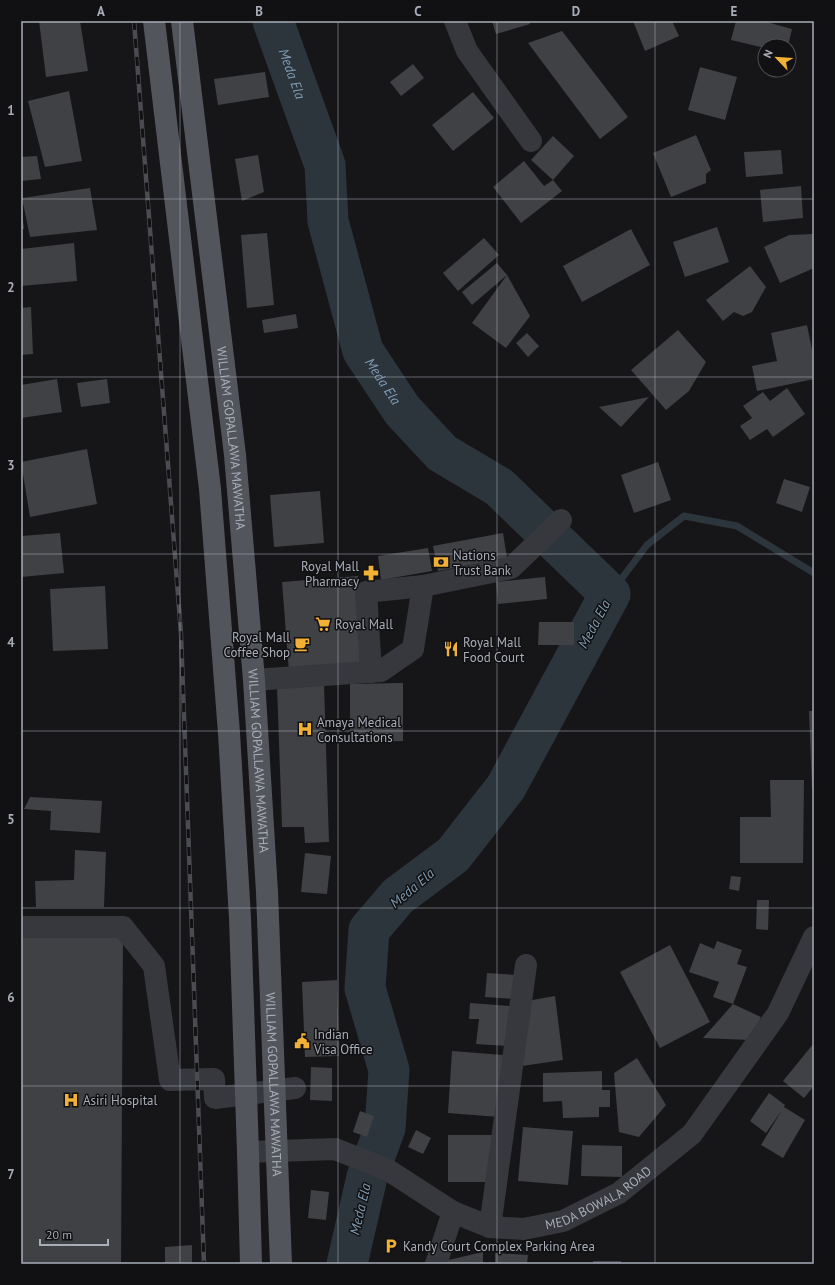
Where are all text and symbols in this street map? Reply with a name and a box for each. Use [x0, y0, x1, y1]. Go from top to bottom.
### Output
text: A [97, 3, 105, 20]
text: B [255, 3, 263, 20]
text: C [414, 3, 422, 20]
text: D [572, 3, 580, 20]
text: E [731, 3, 738, 20]
north arrow [757, 38, 797, 78]
water label: Meda Ela [275, 46, 309, 102]
text: N [760, 48, 776, 60]
text: 1 [7, 102, 15, 119]
text: 2 [7, 279, 15, 296]
street label: WILLIAM GOPALLAWA MAWATHA [213, 346, 249, 531]
water label: Meda Ela [361, 354, 405, 408]
text: 3 [7, 457, 15, 474]
place label: Nations Trust Bank [453, 547, 512, 579]
bank icon: Nations Trust Bank [432, 553, 450, 571]
place label: Royal Mall Pharmacy [301, 558, 359, 590]
pharmacy icon: Royal Mall Pharmacy [362, 564, 380, 582]
water label: Meda Ela [574, 596, 614, 651]
supermarket icon: Royal Mall [314, 615, 332, 633]
place label: Royal Mall [335, 616, 393, 633]
place label: Royal Mall Coffee Shop [224, 629, 290, 661]
text: 4 [7, 634, 15, 651]
place label: Royal Mall Food Court [463, 634, 525, 666]
cafe icon: Royal Mall Coffee Shop [293, 635, 311, 653]
restaurant icon: Royal Mall Food Court [442, 640, 460, 658]
street label: WILLIAM GOPALLAWA MAWATHA [244, 668, 273, 854]
place label: Amaya Medical Consultations [317, 714, 401, 746]
hospital icon: Amaya Medical Consultations [296, 720, 314, 738]
text: 5 [7, 811, 15, 828]
water label: Meda Ela [386, 864, 438, 912]
text: 6 [7, 989, 15, 1006]
street label: WILLIAM GOPALLAWA MAWATHA [262, 992, 286, 1177]
place label: Indian Visa Office [313, 1026, 373, 1058]
public building icon: Indian Visa Office [293, 1032, 311, 1050]
hospital icon: Asiri Hospital [62, 1091, 80, 1109]
place label: Asiri Hospital [83, 1092, 157, 1109]
street label: MEDA BOWALA ROAD [544, 1162, 655, 1233]
text: 7 [7, 1166, 15, 1183]
water label: Meda Ela [345, 1181, 375, 1237]
scale bar [40, 1221, 108, 1247]
text: 20 m [46, 1227, 72, 1242]
parking icon: Kandy Court Complex Parking Area [382, 1237, 400, 1255]
place label: Kandy Court Complex Parking Area [403, 1238, 595, 1255]

